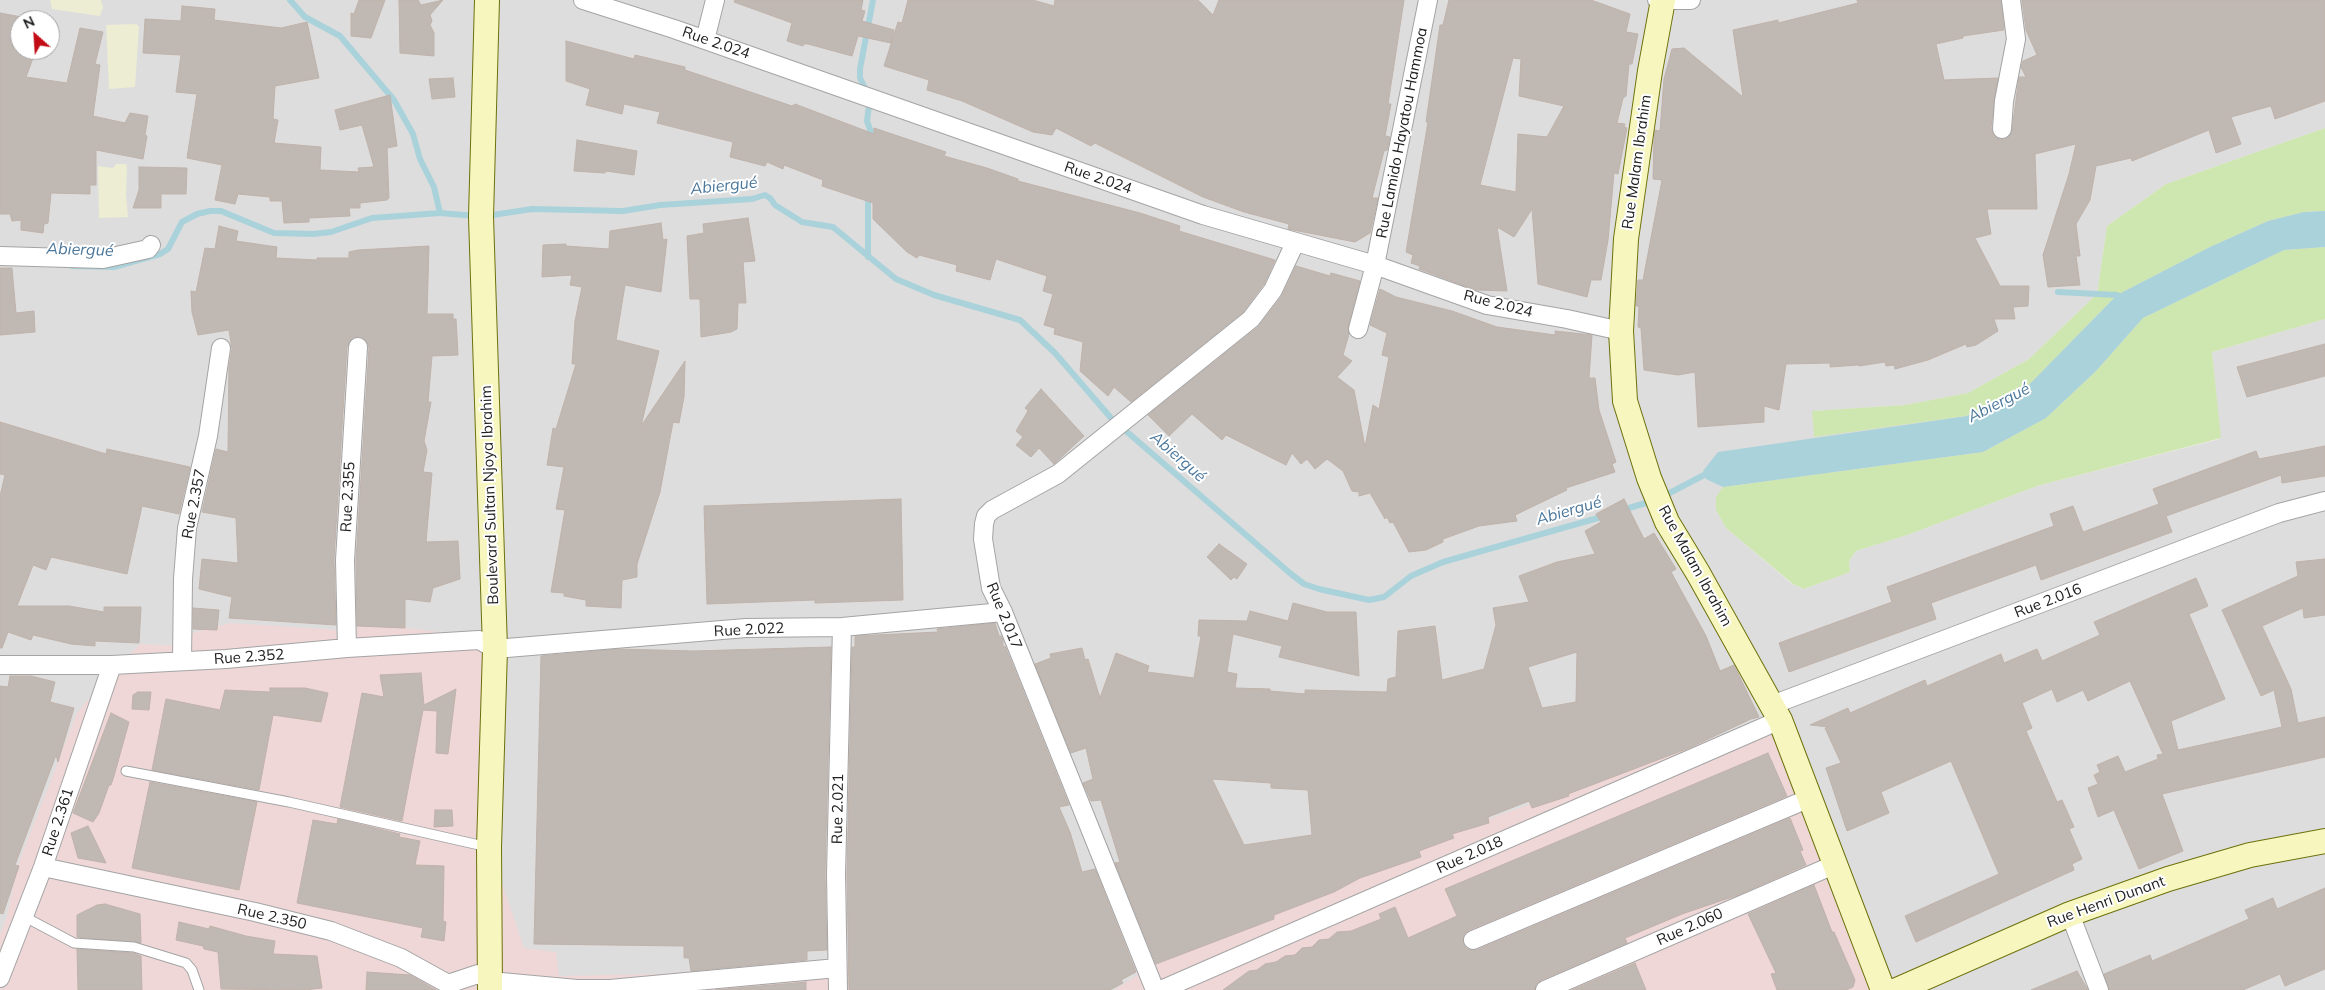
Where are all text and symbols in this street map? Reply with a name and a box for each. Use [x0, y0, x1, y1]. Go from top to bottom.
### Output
north arrow [10, 10, 60, 60]
text: N [20, 12, 38, 33]
street label: Rue 2.024 [680, 23, 752, 63]
street label: Rue Lamido Hayatou Hammoa [1373, 26, 1431, 240]
street label: Rue Malam Ibrahim [1619, 94, 1655, 230]
street label: Rue 2.024 [1062, 158, 1134, 198]
water label: Abiergué [690, 173, 758, 199]
water label: Abiergué [46, 239, 114, 261]
street label: Rue 2.024 [1462, 287, 1534, 321]
water label: Abiergué [1965, 379, 2033, 427]
street label: Boulevard Sultan Njoya Ibrahim [477, 385, 503, 605]
water label: Abiergué [1146, 428, 1210, 486]
street label: Rue 2.355 [337, 461, 359, 533]
street label: Rue 2.357 [178, 468, 210, 540]
water label: Abiergué [1534, 493, 1604, 529]
street label: Rue Malam Ibrahim [1654, 502, 1736, 630]
street label: Rue 2.017 [982, 580, 1026, 652]
street label: Rue 2.016 [2012, 580, 2084, 622]
street label: Rue 2.022 [713, 619, 785, 641]
street label: Rue 2.352 [213, 646, 285, 668]
street label: Rue 2.021 [828, 774, 848, 844]
street label: Rue 2.361 [39, 786, 77, 858]
street label: Rue 2.018 [1434, 832, 1506, 878]
street label: Rue Henri Dunant [2045, 872, 2167, 932]
street label: Rue 2.350 [236, 900, 308, 934]
street label: Rue 2.060 [1654, 904, 1726, 950]

